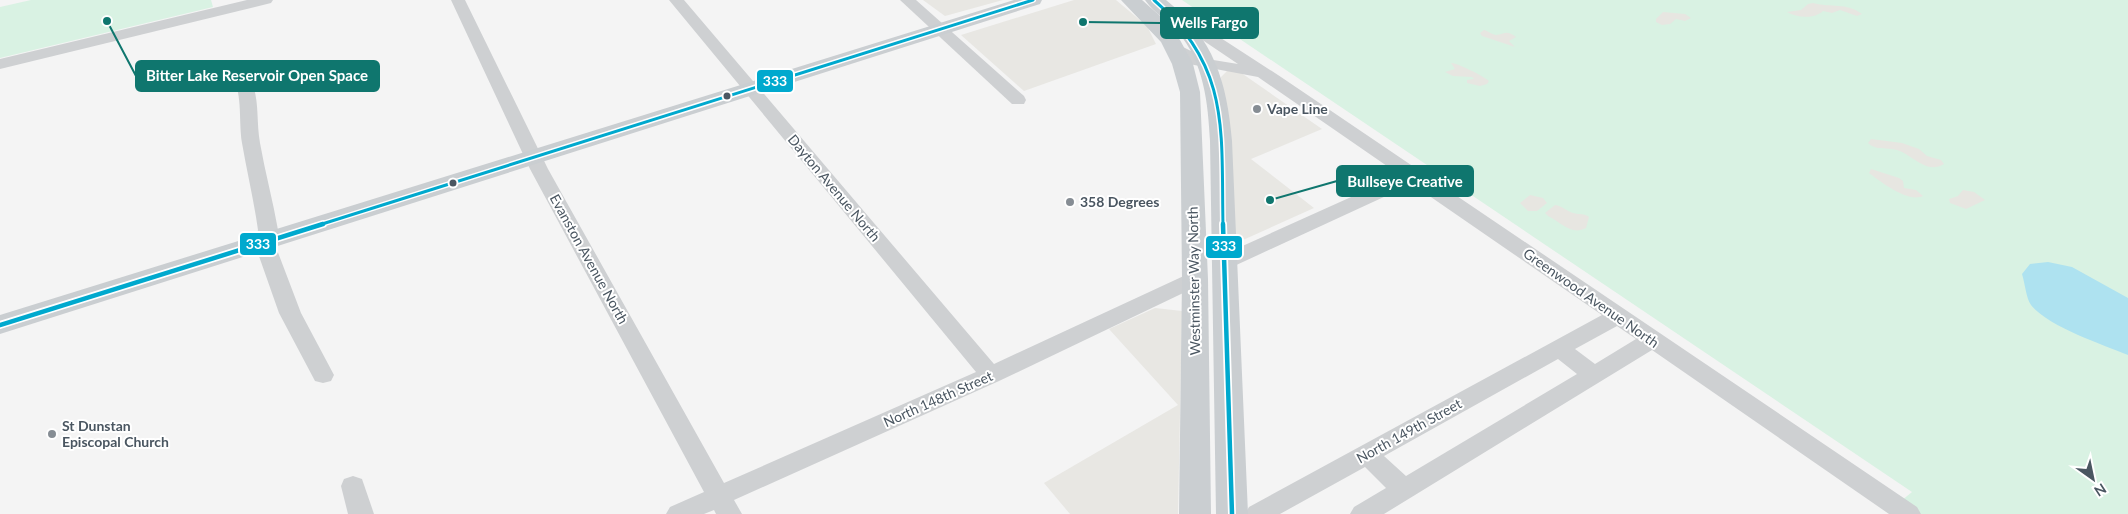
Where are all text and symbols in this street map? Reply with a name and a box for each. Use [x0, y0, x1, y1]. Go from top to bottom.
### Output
callout: Wells Fargo [1161, 8, 1258, 38]
text: Wells Fargo [1170, 13, 1248, 31]
callout: Bitter Lake Reservoir Open Space [136, 61, 379, 91]
text: Bitter Lake Reservoir Open Space [146, 66, 368, 84]
line badge: 333 [756, 69, 794, 93]
text: 333 [763, 72, 787, 89]
unlabelled marker [722, 91, 732, 101]
place label: Vape Line [1266, 100, 1328, 117]
marker: Vape Line [1251, 103, 1263, 115]
street label: Dayton Avenue North [785, 131, 884, 245]
callout: Bullseye Creative [1337, 166, 1473, 196]
text: Bullseye Creative [1347, 172, 1463, 190]
unlabelled marker [448, 178, 458, 188]
street label: Evanston Avenue North [547, 191, 632, 327]
place label: 358 Degrees [1080, 193, 1159, 210]
marker: 358 Degrees [1064, 196, 1076, 208]
street label: Westminster Way North [1184, 206, 1203, 356]
line badge: 333 [239, 232, 277, 256]
text: 333 [246, 235, 270, 252]
line badge: 333 [1205, 235, 1243, 259]
text: 333 [1212, 237, 1236, 254]
street label: Greenwood Avenue North [1520, 244, 1662, 351]
street label: North 148th Street [881, 367, 995, 430]
street label: North 149th Street [1353, 395, 1464, 466]
place label: St Dunstan Episcopal Church [62, 417, 169, 450]
marker: St Dunstan Episcopal Church [46, 428, 58, 440]
north arrow [2068, 454, 2118, 504]
text: N [2091, 480, 2110, 500]

